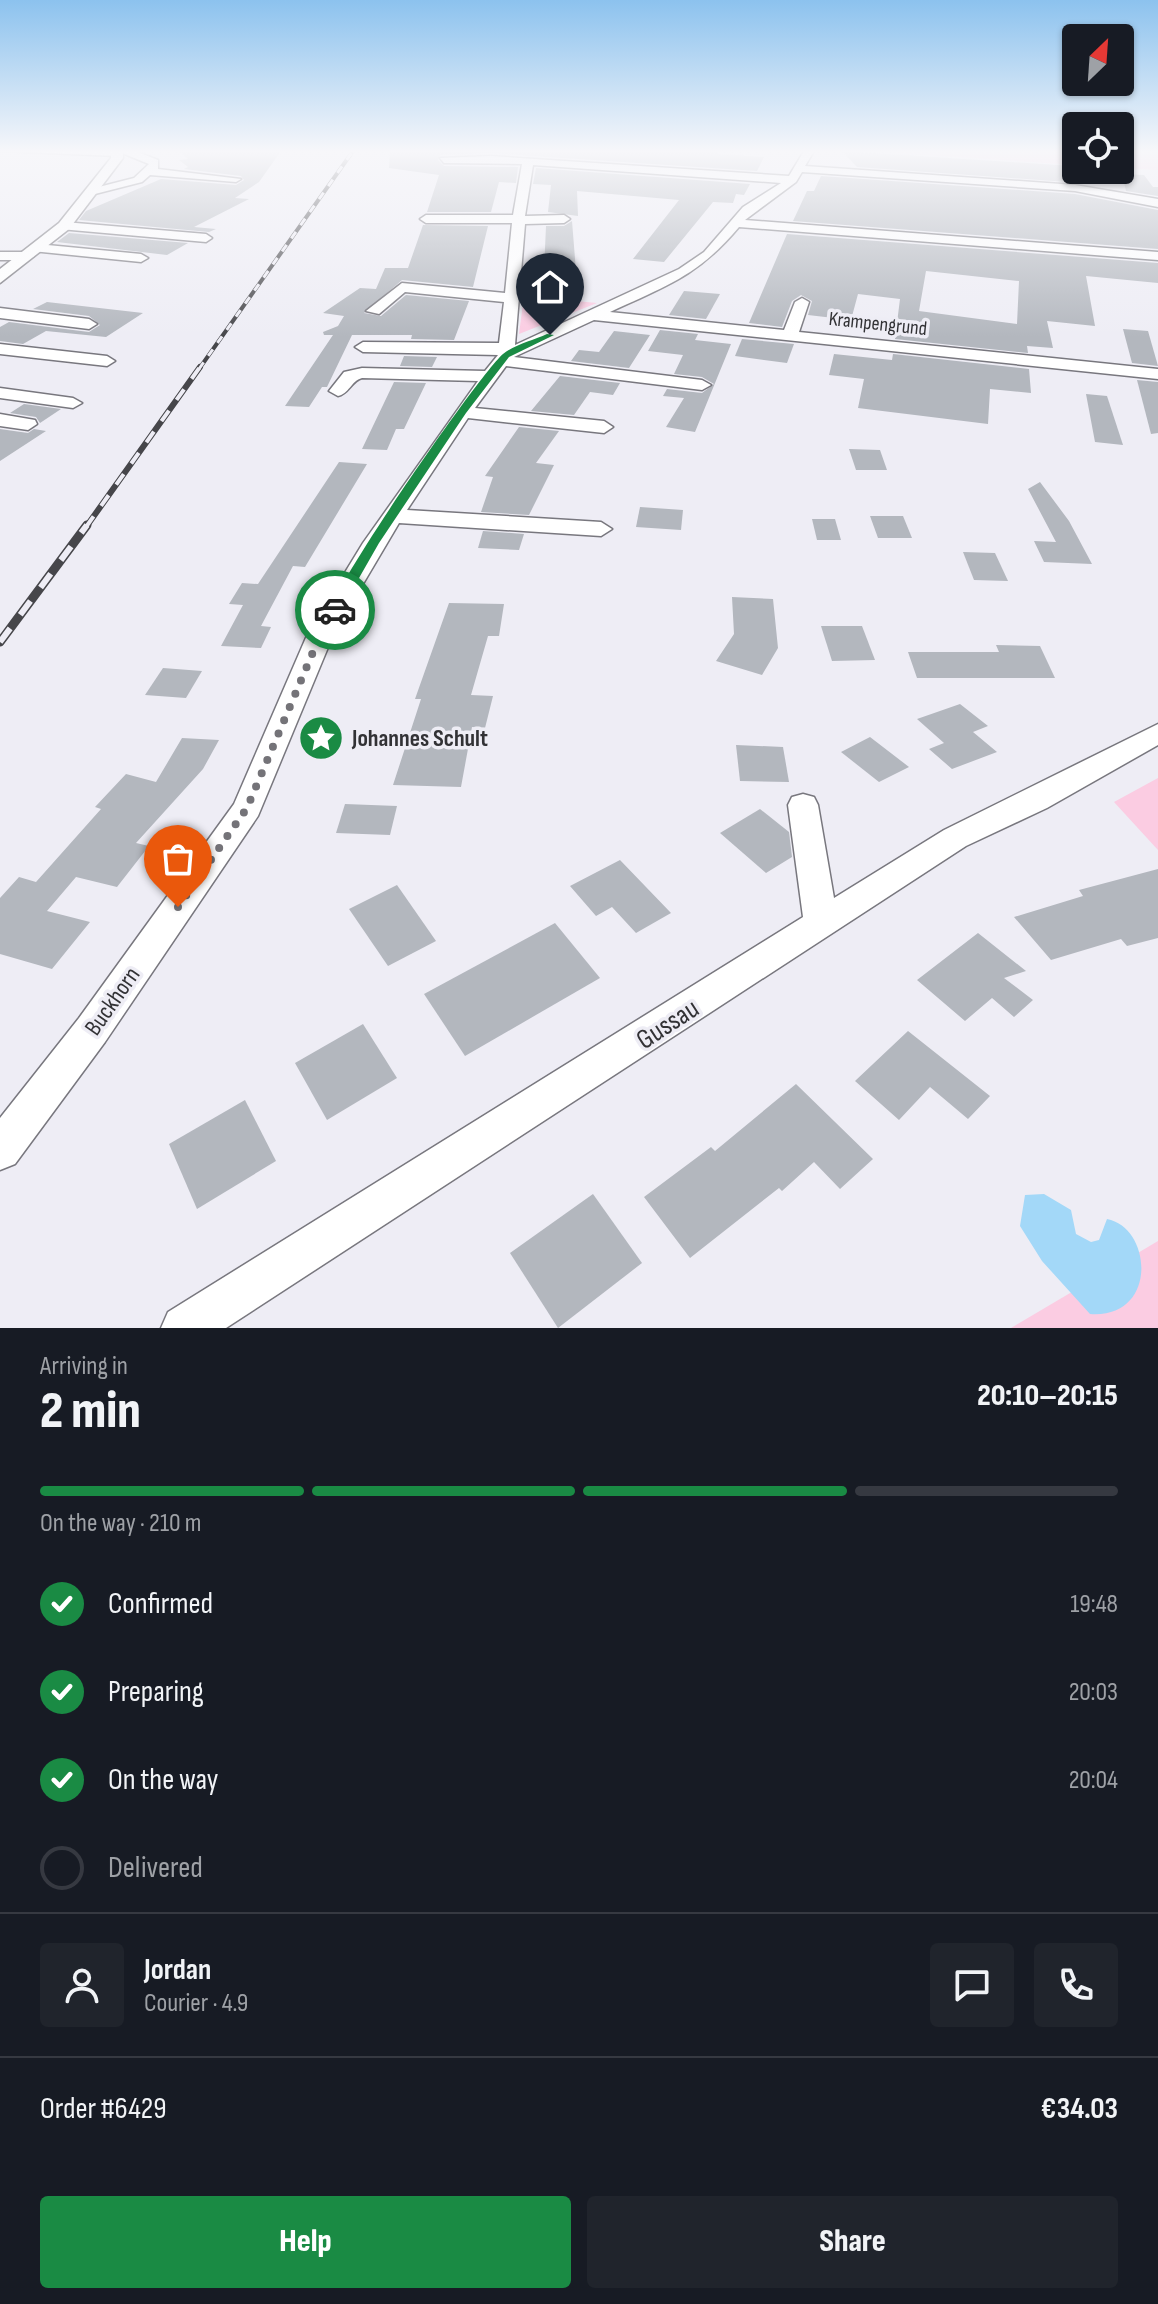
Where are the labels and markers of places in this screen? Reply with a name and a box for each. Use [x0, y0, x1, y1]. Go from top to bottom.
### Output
pin [516, 253, 584, 335]
place icon: Johannes Schult [297, 714, 345, 762]
place label: Johannes Schult [351, 724, 488, 753]
pin [144, 825, 212, 907]

